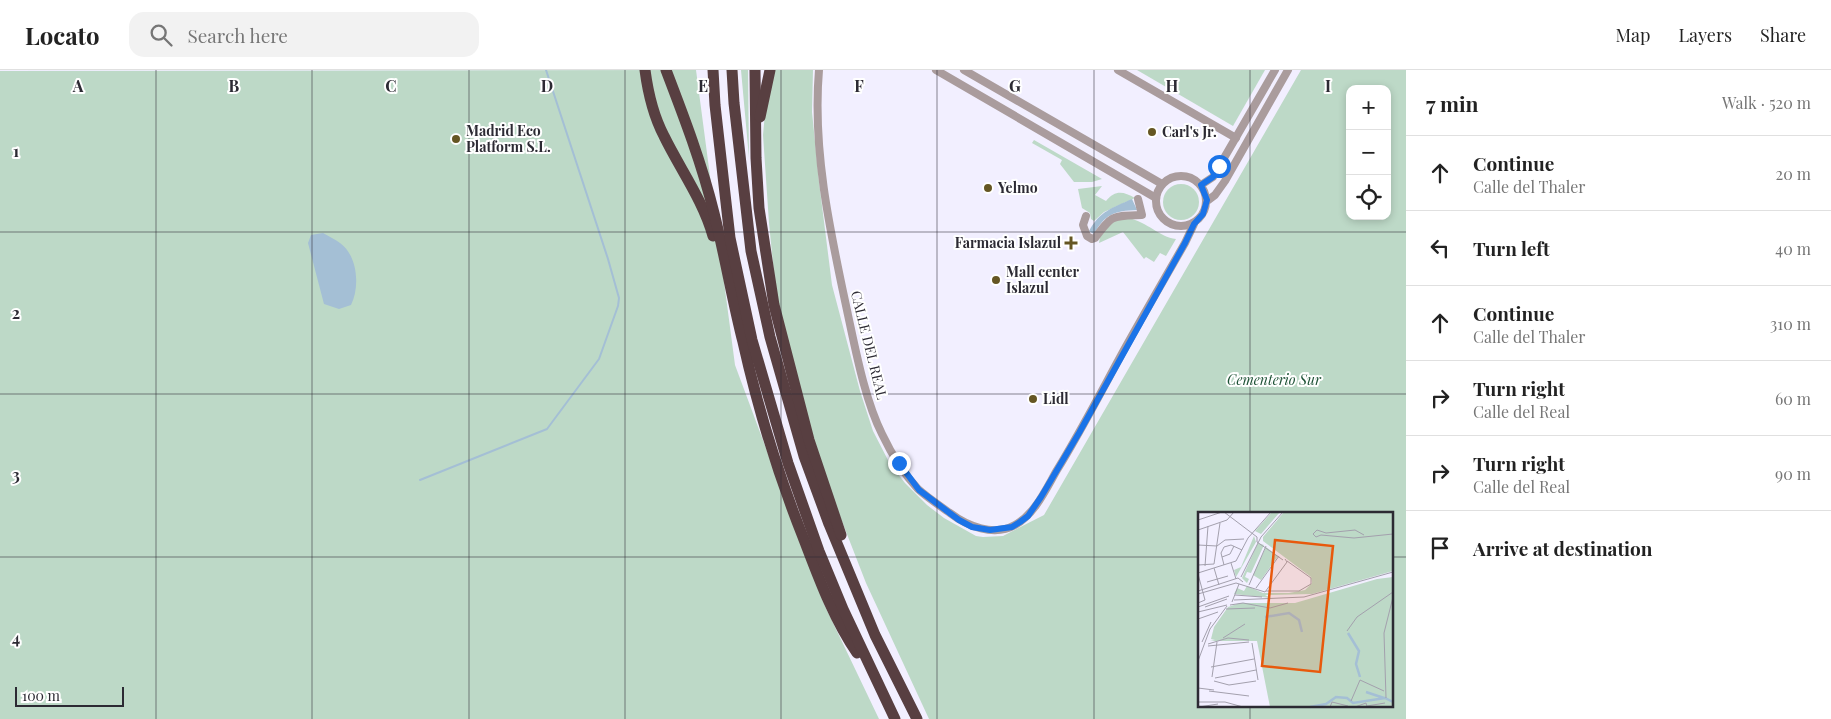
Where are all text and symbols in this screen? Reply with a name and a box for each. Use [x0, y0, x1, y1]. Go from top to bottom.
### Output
search box [129, 12, 479, 57]
text: Locato [25, 19, 99, 51]
icon: search [147, 21, 175, 49]
text: Search here [187, 22, 288, 48]
text: Map [1615, 23, 1650, 47]
text: Layers [1678, 23, 1732, 47]
text: Share [1760, 23, 1806, 47]
text: A [72, 75, 84, 96]
text: B [229, 75, 240, 96]
text: C [385, 75, 397, 96]
text: D [541, 75, 553, 96]
text: E [698, 75, 708, 96]
text: F [854, 75, 864, 96]
text: G [1009, 75, 1021, 96]
text: H [1166, 75, 1179, 96]
text: I [1325, 75, 1331, 96]
map controls [1346, 85, 1391, 220]
button: + [1346, 85, 1391, 130]
text: 7 min [1426, 89, 1479, 117]
text: Walk · 520 m [1722, 92, 1811, 113]
place label: Madrid Eco Platform S.L. [466, 121, 551, 156]
place label: Carl's Jr. [1162, 122, 1217, 141]
marker: Carl's Jr. [1146, 126, 1158, 138]
button: − [1346, 130, 1391, 175]
marker: Madrid Eco Platform S.L. [450, 133, 462, 145]
text: 1 [13, 140, 19, 161]
text: Continue [1473, 150, 1554, 176]
route start [1208, 155, 1231, 178]
icon: ahead [1426, 159, 1454, 187]
text: 20 m [1776, 163, 1811, 184]
button: locate [1346, 175, 1391, 220]
text: Calle del Thaler [1473, 176, 1585, 197]
place label: Yelmo [997, 178, 1038, 197]
marker: Yelmo [982, 182, 994, 194]
place label: Farmacia Islazul [955, 233, 1062, 252]
icon: left [1426, 234, 1454, 262]
text: Turn left [1473, 235, 1550, 261]
marker: Farmacia Islazul [1065, 237, 1077, 249]
text: 40 m [1775, 238, 1811, 259]
place label: Mall center Islazul [1006, 262, 1080, 297]
marker: Mall center Islazul [990, 274, 1002, 286]
street label: CALLE DEL REAL [847, 289, 892, 401]
text: Continue [1473, 300, 1554, 326]
text: 2 [12, 302, 20, 323]
icon: ahead [1426, 309, 1454, 337]
text: 310 m [1770, 313, 1811, 334]
text: Calle del Thaler [1473, 326, 1585, 347]
park label: Cementerio Sur [1227, 370, 1322, 389]
text: Turn right [1473, 375, 1565, 401]
icon: right [1426, 384, 1454, 412]
text: 60 m [1775, 388, 1811, 409]
place label: Lidl [1043, 389, 1069, 408]
marker: Lidl [1027, 393, 1039, 405]
text: Calle del Real [1473, 401, 1570, 422]
text: Turn right [1473, 450, 1565, 476]
route end [888, 452, 911, 475]
icon: right [1426, 459, 1454, 487]
text: 90 m [1775, 463, 1811, 484]
text: 3 [12, 464, 20, 485]
text: Calle del Real [1473, 476, 1570, 497]
inset map [1198, 512, 1394, 706]
icon: arrive [1426, 534, 1454, 562]
text: Arrive at destination [1473, 535, 1653, 561]
text: 4 [12, 627, 20, 648]
scale bar [15, 684, 124, 707]
text: 100 m [22, 686, 60, 705]

